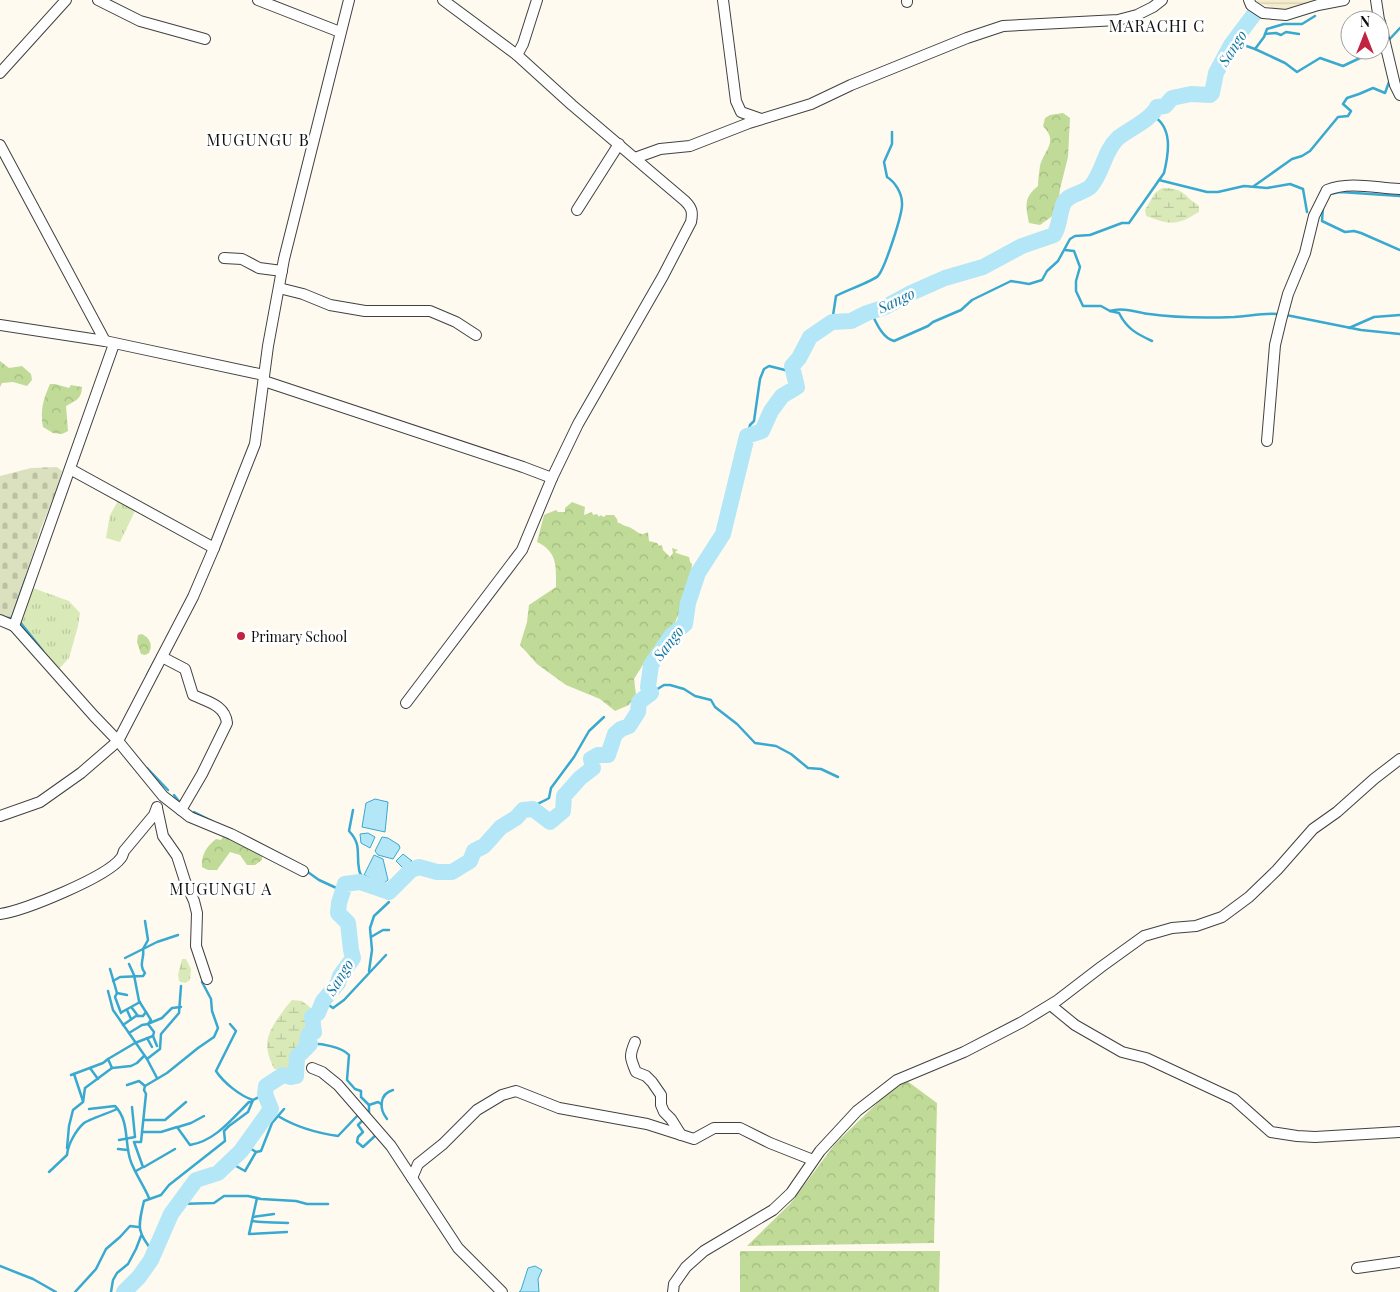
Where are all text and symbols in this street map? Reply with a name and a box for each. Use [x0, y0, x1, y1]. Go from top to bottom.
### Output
north arrow [1340, 10, 1390, 60]
text: N [1360, 12, 1370, 31]
district label: MARACHI C [1109, 15, 1205, 36]
water label: Sango [1212, 26, 1251, 71]
district label: MUGUNGU B [206, 129, 310, 150]
water label: Sango [873, 283, 918, 318]
water label: Sango [647, 622, 688, 665]
place label: Primary School [251, 627, 347, 646]
marker: Primary School [235, 630, 247, 642]
district label: MUGUNGU A [170, 878, 272, 899]
water label: Sango [320, 955, 358, 1000]

